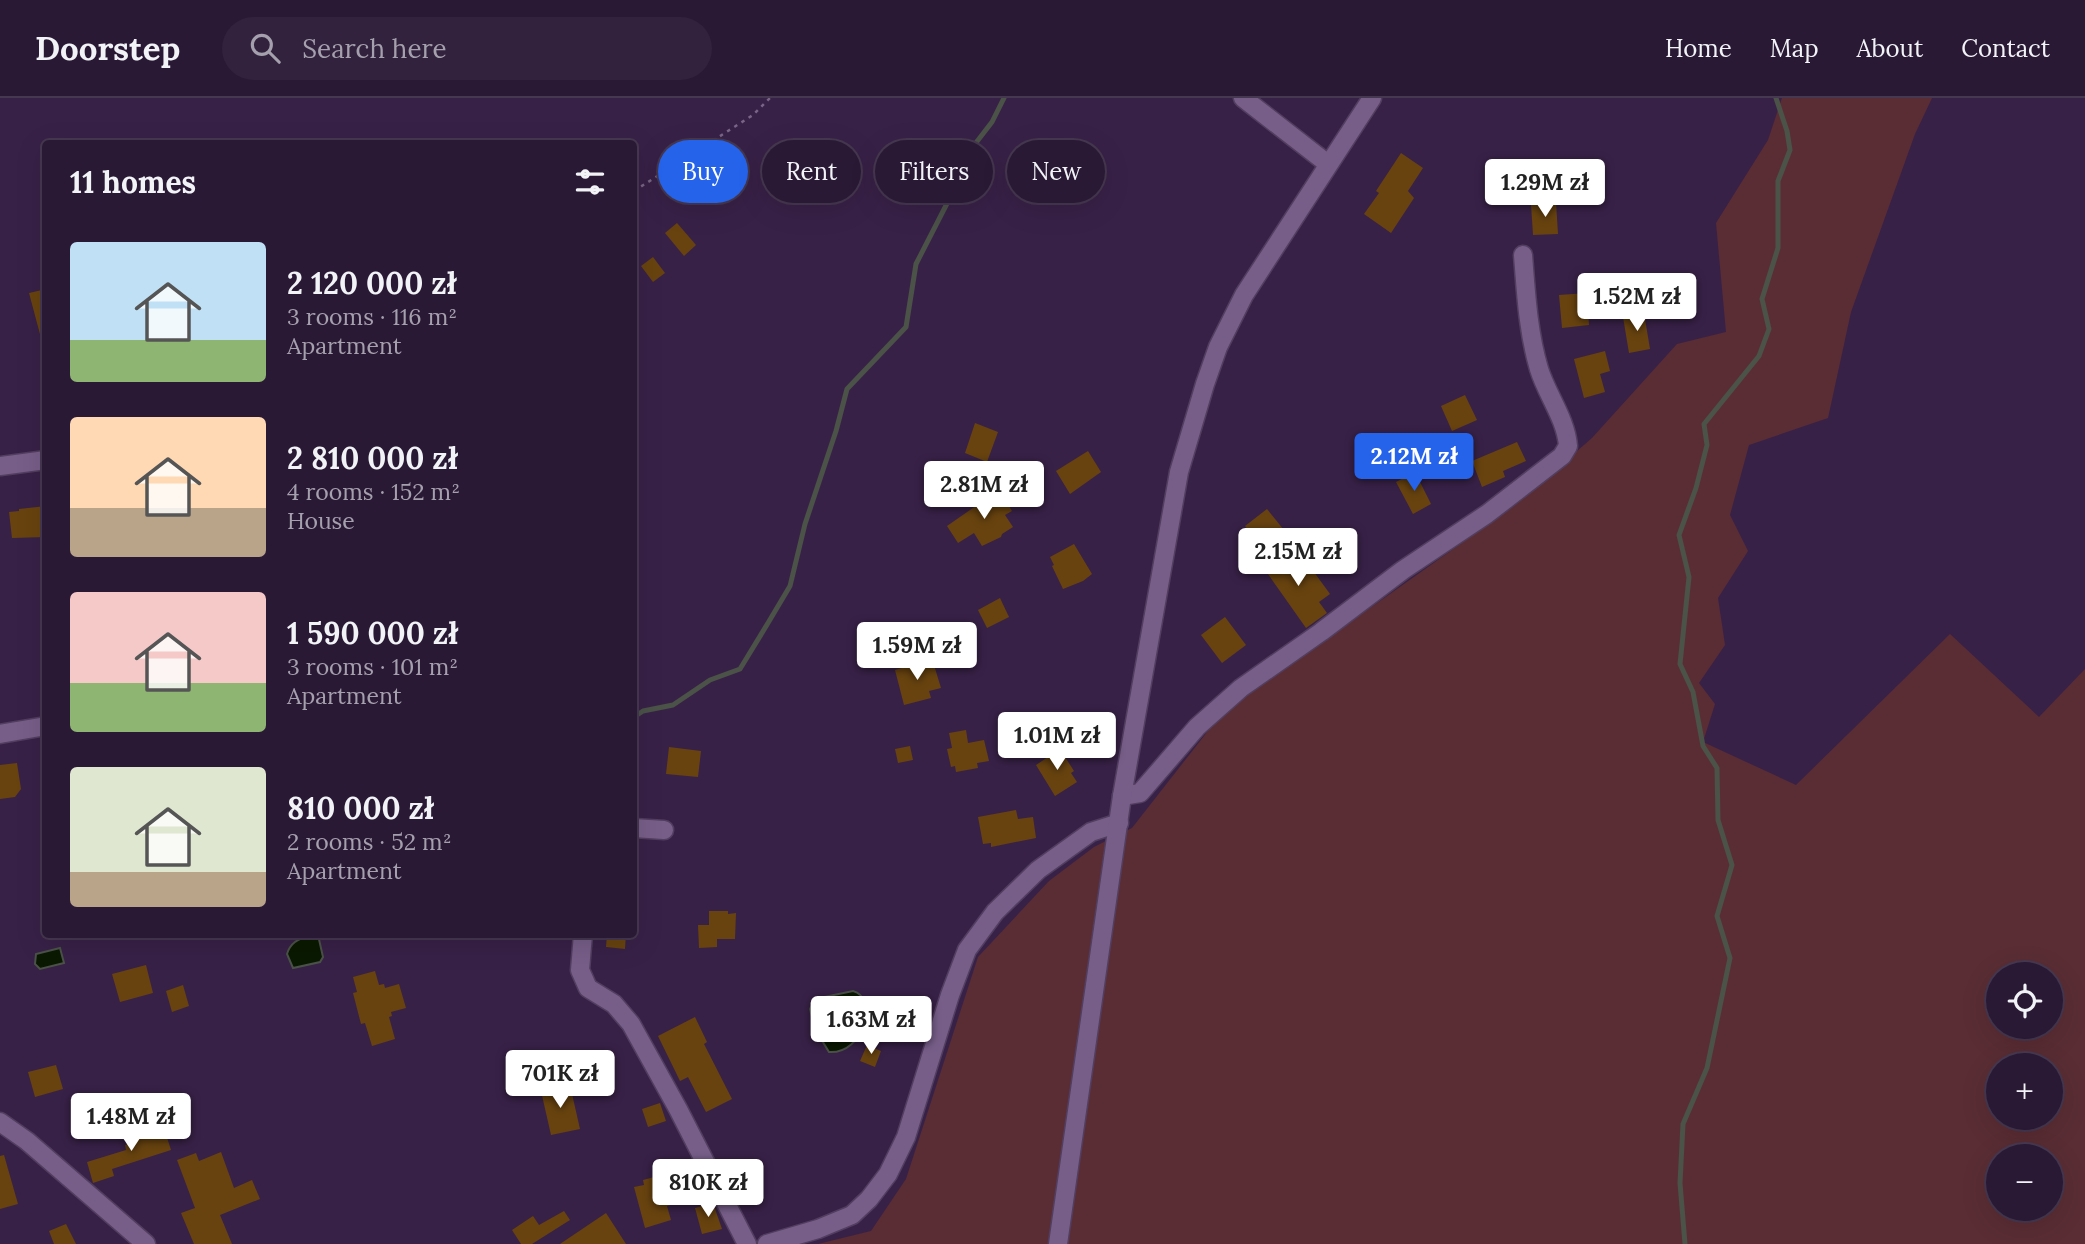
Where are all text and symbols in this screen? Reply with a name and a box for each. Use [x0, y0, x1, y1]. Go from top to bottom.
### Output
search box [222, 17, 712, 80]
text: Doorstep [35, 27, 180, 69]
icon: search [246, 29, 284, 67]
text: Search here [302, 32, 447, 65]
text: Home [1665, 33, 1732, 64]
text: Map [1770, 33, 1819, 64]
text: About [1857, 33, 1923, 64]
text: Contact [1961, 33, 2050, 64]
chip: Buy [658, 140, 748, 203]
chip: Rent [762, 140, 861, 203]
chip: Filters [875, 140, 993, 203]
chip: New [1007, 140, 1105, 203]
pin: 1.29M zł [1473, 159, 1617, 219]
text: 11 homes [70, 163, 196, 201]
icon: filters [571, 163, 609, 201]
text: 1.29M zł [1501, 167, 1589, 196]
text: 2 120 000 zł [287, 264, 457, 302]
icon: home [126, 270, 210, 354]
pin: 1.52M zł [1565, 274, 1709, 333]
text: 1.52M zł [1593, 281, 1681, 310]
text: 3 rooms · 116 m² [287, 302, 457, 331]
text: Apartment [287, 331, 402, 360]
pin: 2.12M zł [1342, 434, 1486, 493]
text: 2 810 000 zł [287, 439, 458, 477]
text: 2.12M zł [1370, 441, 1458, 470]
icon: home [126, 445, 210, 529]
pin: 2.81M zł [912, 462, 1056, 521]
text: 2.81M zł [940, 469, 1028, 498]
text: 4 rooms · 152 m² [287, 477, 460, 506]
text: House [287, 506, 355, 535]
pin: 2.15M zł [1226, 528, 1370, 588]
text: 2.15M zł [1254, 536, 1342, 565]
text: 1 590 000 zł [287, 614, 458, 652]
icon: home [126, 620, 210, 704]
pin: 1.59M zł [845, 622, 989, 682]
text: 1.59M zł [873, 630, 961, 659]
text: 3 rooms · 101 m² [287, 652, 458, 681]
text: Apartment [287, 681, 402, 710]
pin: 1.01M zł [985, 712, 1129, 772]
text: 1.01M zł [1014, 720, 1100, 749]
text: 810 000 zł [287, 789, 434, 827]
icon: home [126, 795, 210, 879]
text: 2 rooms · 52 m² [287, 827, 452, 856]
text: Apartment [287, 856, 402, 885]
map controls [1986, 962, 2063, 1221]
button: locate [1986, 962, 2063, 1039]
pin: 1.63M zł [799, 996, 943, 1056]
text: 1.63M zł [827, 1004, 915, 1033]
pin: 701K zł [495, 1051, 625, 1110]
button: + [1986, 1053, 2063, 1130]
text: 701K zł [522, 1058, 598, 1087]
pin: 1.48M zł [59, 1094, 203, 1153]
text: 1.48M zł [87, 1101, 175, 1130]
button: − [1986, 1144, 2063, 1221]
pin: 810K zł [643, 1160, 773, 1219]
text: 810K zł [668, 1167, 748, 1196]

